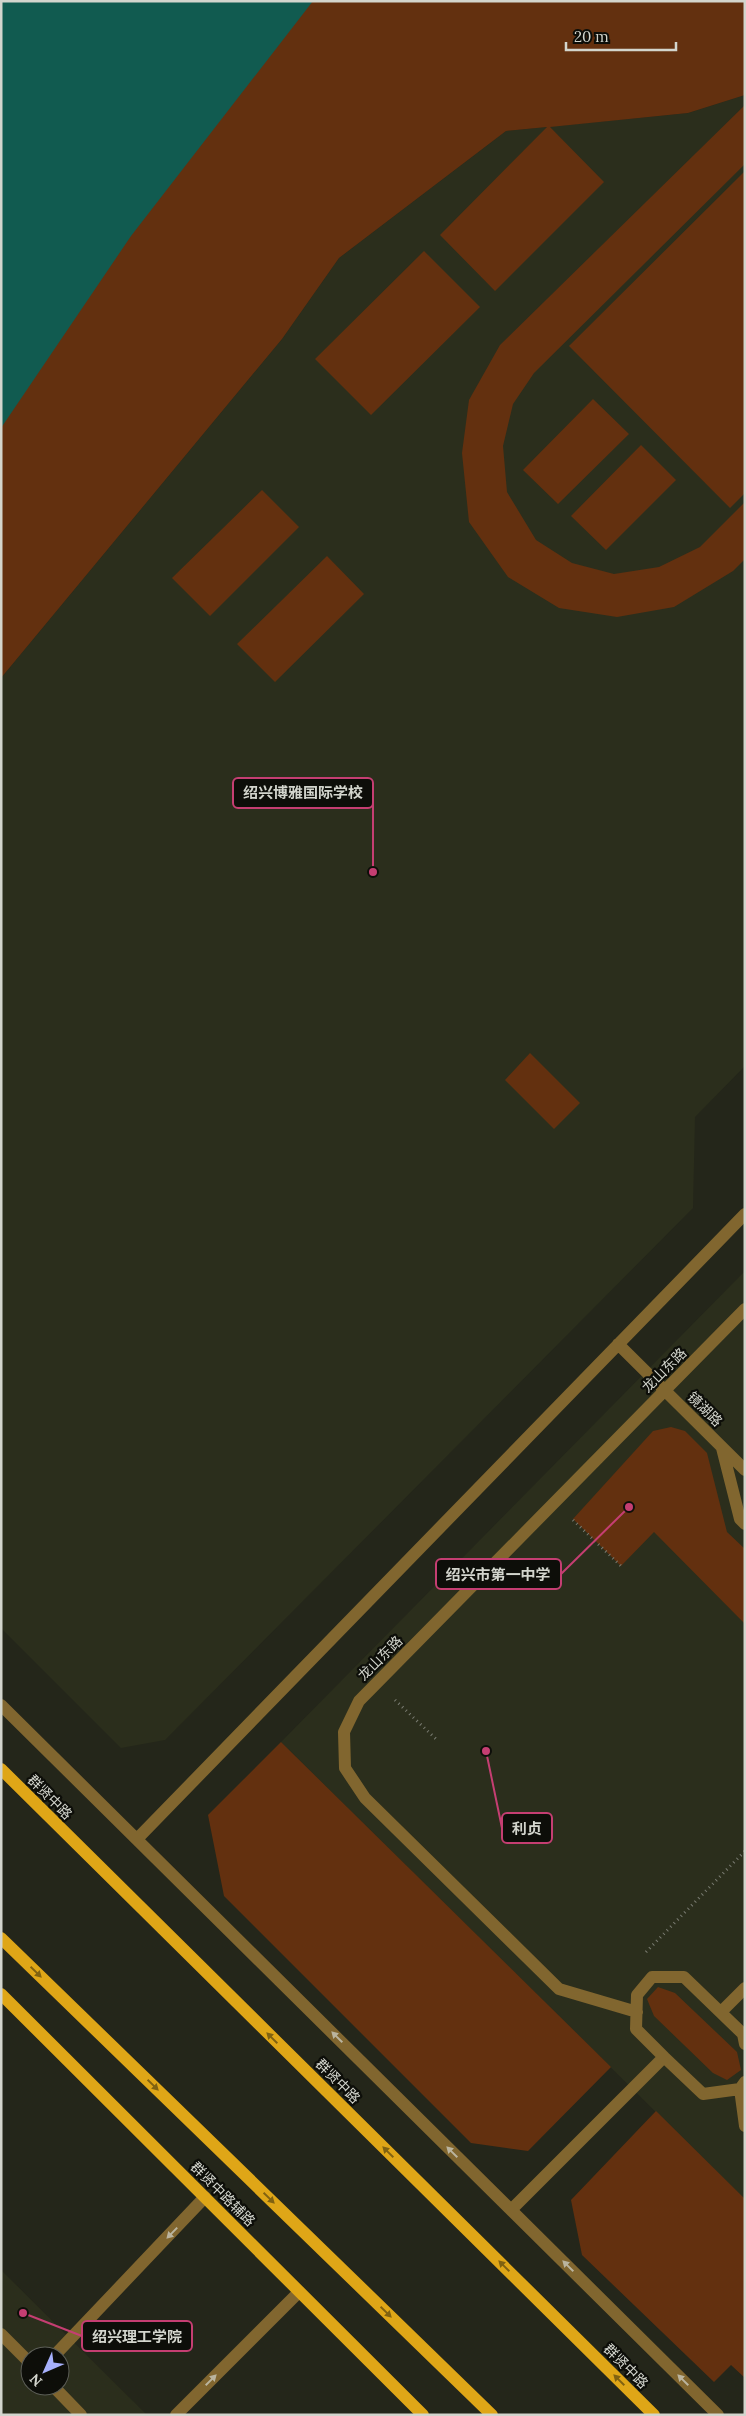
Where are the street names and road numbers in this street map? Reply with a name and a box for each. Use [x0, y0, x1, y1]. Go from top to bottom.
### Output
street label: 龙山东路 [638, 1344, 690, 1396]
street label: 镜湖路 [684, 1388, 726, 1430]
street label: 龙山东路 [354, 1632, 406, 1684]
street label: 群贤中路 [24, 1771, 76, 1823]
street label: 群贤中路 [312, 2055, 364, 2107]
street label: 群贤中路辅路 [187, 2158, 259, 2230]
street label: 群贤中路 [600, 2340, 652, 2392]

